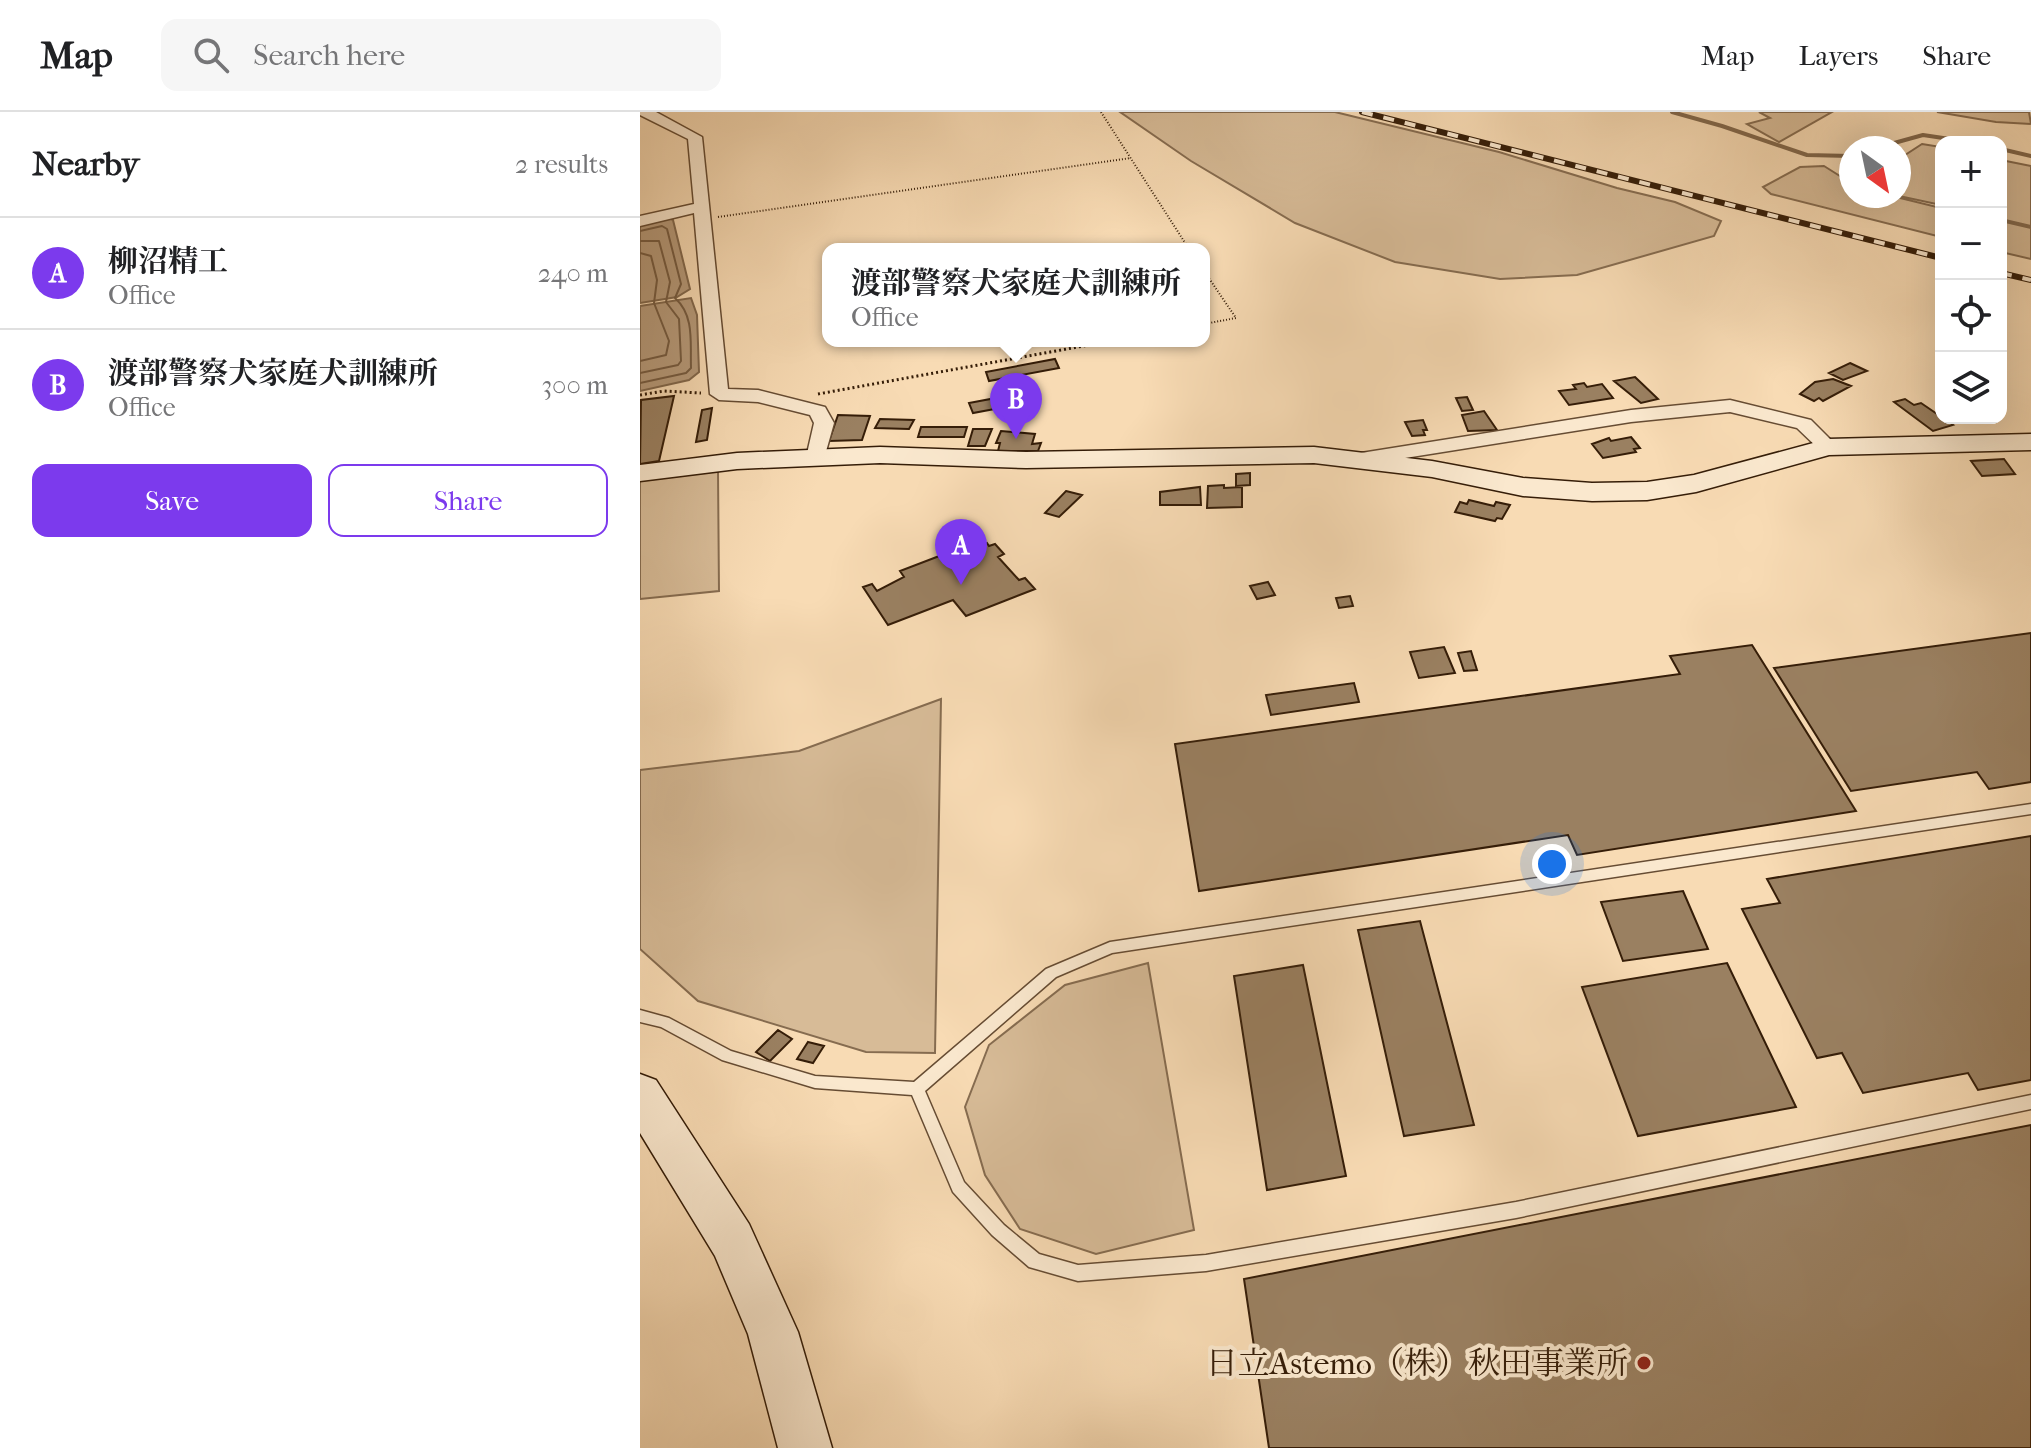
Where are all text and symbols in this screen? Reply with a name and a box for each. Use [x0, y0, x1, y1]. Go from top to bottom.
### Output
search box [161, 19, 721, 91]
text: Map [40, 33, 113, 78]
icon: search [189, 33, 233, 77]
text: Search here [253, 38, 405, 73]
text: Map [1701, 39, 1754, 72]
text: Layers [1798, 39, 1878, 72]
text: Share [1922, 39, 1991, 72]
north arrow [1839, 136, 1911, 208]
map controls [1935, 136, 2007, 424]
button: + [1935, 136, 2007, 208]
text: Nearby [32, 144, 139, 184]
text: 2 results [515, 149, 608, 180]
button: − [1935, 208, 2007, 280]
popup [822, 243, 1210, 347]
text: 柳沼精工 [108, 244, 228, 279]
text: A [50, 258, 66, 289]
text: 240 m [538, 258, 608, 289]
text: 渡部警察犬家庭犬訓練所 [851, 266, 1181, 301]
text: Office [108, 280, 176, 311]
button: locate [1935, 280, 2007, 352]
text: Office [851, 302, 919, 333]
button: layers [1935, 352, 2007, 424]
text: 渡部警察犬家庭犬訓練所 [108, 356, 438, 391]
text: B [50, 370, 66, 401]
text: 300 m [541, 370, 608, 401]
pin: B [990, 373, 1042, 439]
text: Office [108, 392, 176, 423]
button: Save [32, 464, 312, 537]
button: Share [328, 464, 608, 537]
pin: A [935, 519, 987, 585]
your location [1532, 844, 1572, 884]
place label: 日立Astemo（株）秋田事業所 [1205, 1345, 1628, 1382]
marker: 日立Astemo（株）秋田事業所 [1635, 1354, 1653, 1372]

